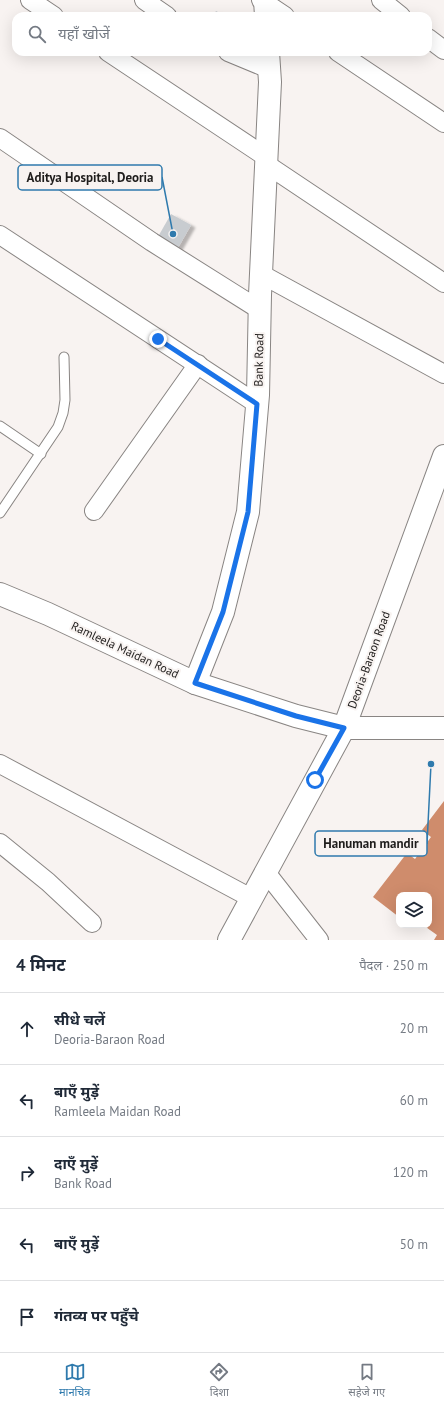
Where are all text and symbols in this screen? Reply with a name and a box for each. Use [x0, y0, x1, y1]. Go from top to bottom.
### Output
search box [12, 12, 432, 56]
icon: search [26, 23, 48, 45]
text: यहाँ खोजें [58, 24, 110, 43]
callout: Aditya Hospital, Deoria [18, 165, 162, 190]
text: Aditya Hospital, Deoria [27, 169, 153, 186]
route end [149, 330, 167, 348]
street label: Bank Road [251, 333, 266, 387]
street label: Deoria-Baraon Road [344, 609, 393, 711]
street label: Ramleela Maidan Road [69, 618, 181, 681]
route start [306, 771, 324, 789]
callout: Hanuman mandir [315, 831, 427, 856]
text: Hanuman mandir [323, 835, 419, 852]
map controls [396, 892, 432, 928]
button: layers [396, 892, 432, 928]
text: 4 मिनट [16, 954, 66, 976]
text: पैदल · 250 m [359, 957, 428, 974]
text: सीधे चलें [54, 1010, 105, 1029]
icon: ahead [16, 1018, 38, 1040]
text: 20 m [400, 1020, 428, 1037]
text: Deoria-Baraon Road [54, 1031, 165, 1048]
text: बाएँ मुड़ें [54, 1082, 99, 1101]
icon: left [16, 1090, 38, 1112]
text: 60 m [400, 1092, 428, 1109]
text: Ramleela Maidan Road [54, 1103, 181, 1120]
text: दाएँ मुड़ें [54, 1154, 98, 1173]
icon: right [16, 1162, 38, 1184]
text: 120 m [393, 1164, 428, 1181]
text: Bank Road [54, 1175, 112, 1192]
icon: left [16, 1234, 38, 1256]
text: बाएँ मुड़ें [54, 1234, 99, 1253]
text: 50 m [400, 1236, 428, 1253]
icon: arrive [16, 1306, 38, 1328]
text: गंतव्य पर पहुँचे [54, 1306, 139, 1325]
tab: मानचित्र [59, 1361, 90, 1400]
tab: दिशा [208, 1361, 230, 1400]
tab: सहेजे गए [348, 1361, 385, 1400]

